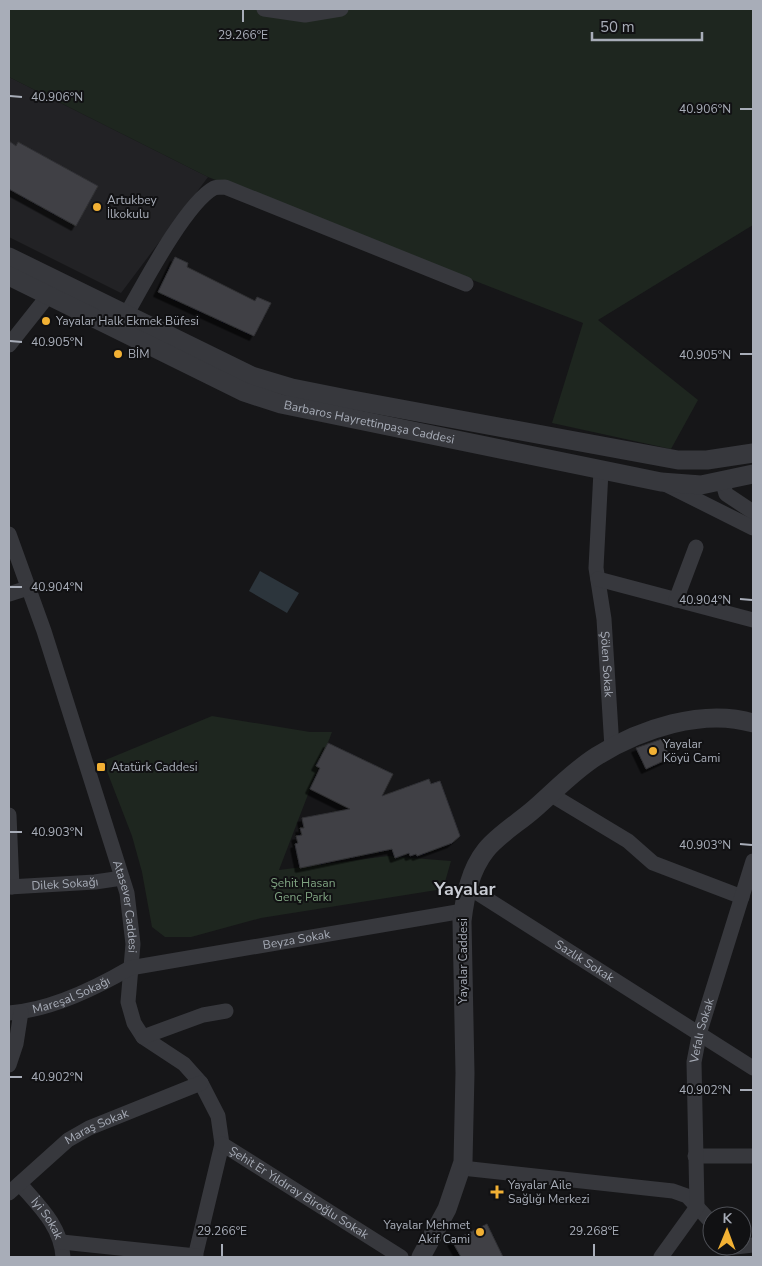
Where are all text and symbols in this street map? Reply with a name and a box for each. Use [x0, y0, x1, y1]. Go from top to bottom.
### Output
scale bar [592, 10, 702, 42]
text: 50 m [600, 17, 635, 37]
text: 29.266°E [218, 27, 268, 43]
text: 40.906°N [31, 89, 83, 105]
text: 40.906°N [679, 101, 731, 117]
place label: Artukbey İlkokulu [107, 192, 158, 222]
marker: Artukbey İlkokulu [91, 201, 103, 213]
place label: Yayalar Halk Ekmek Büfesi [55, 313, 199, 329]
marker: Yayalar Halk Ekmek Büfesi [40, 315, 52, 327]
text: 40.905°N [31, 334, 83, 350]
place label: BİM [128, 346, 149, 362]
text: 40.905°N [679, 347, 731, 363]
marker: BİM [112, 348, 124, 360]
street label: Barbaros Hayrettinpaşa Caddesi [282, 397, 456, 447]
text: 40.904°N [31, 579, 83, 595]
text: 40.904°N [679, 592, 731, 608]
street label: Şölen Sokak [597, 631, 617, 699]
place label: Yayalar Köyü Cami [662, 736, 720, 766]
marker: Yayalar Köyü Cami [647, 745, 659, 757]
place label: Atatürk Caddesi̇ [111, 759, 198, 775]
marker: Atatürk Caddesi̇ [95, 761, 107, 773]
text: 40.903°N [31, 824, 83, 840]
text: 40.903°N [679, 837, 731, 853]
street label: Atasever Caddesi [109, 858, 141, 954]
street label: Dilek Sokağı [31, 874, 99, 894]
park label: Şehit Hasan Genç Parkı [270, 875, 336, 905]
district label: Yayalar [433, 877, 496, 901]
street label: Yayalar Caddesi [455, 918, 471, 1005]
street label: Beyza Sokak [262, 926, 332, 953]
street label: Sazlık Sokak [552, 936, 618, 986]
street label: Mareşal Sokağı [31, 973, 113, 1017]
street label: Vefalı Sokak [686, 995, 718, 1065]
text: 40.902°N [31, 1069, 83, 1085]
text: 40.902°N [679, 1082, 731, 1098]
street label: Maraş Sokak [62, 1105, 132, 1148]
street label: Şehit Er Yıldıray Biroğlu Sokak [226, 1143, 373, 1243]
place label: Yayalar Aile Sağlığı Merkezi [507, 1177, 590, 1207]
marker: Yayalar Aile Sağlığı Merkezi [490, 1185, 504, 1199]
street label: İyi Sokak [27, 1194, 67, 1243]
north arrow [702, 1206, 752, 1256]
text: K [722, 1209, 733, 1228]
place label: Yayalar Mehmet Akif Cami [382, 1217, 471, 1247]
text: 29.266°E [197, 1223, 247, 1239]
text: 29.268°E [569, 1223, 619, 1239]
marker: Yayalar Mehmet Akif Cami [474, 1226, 486, 1238]

